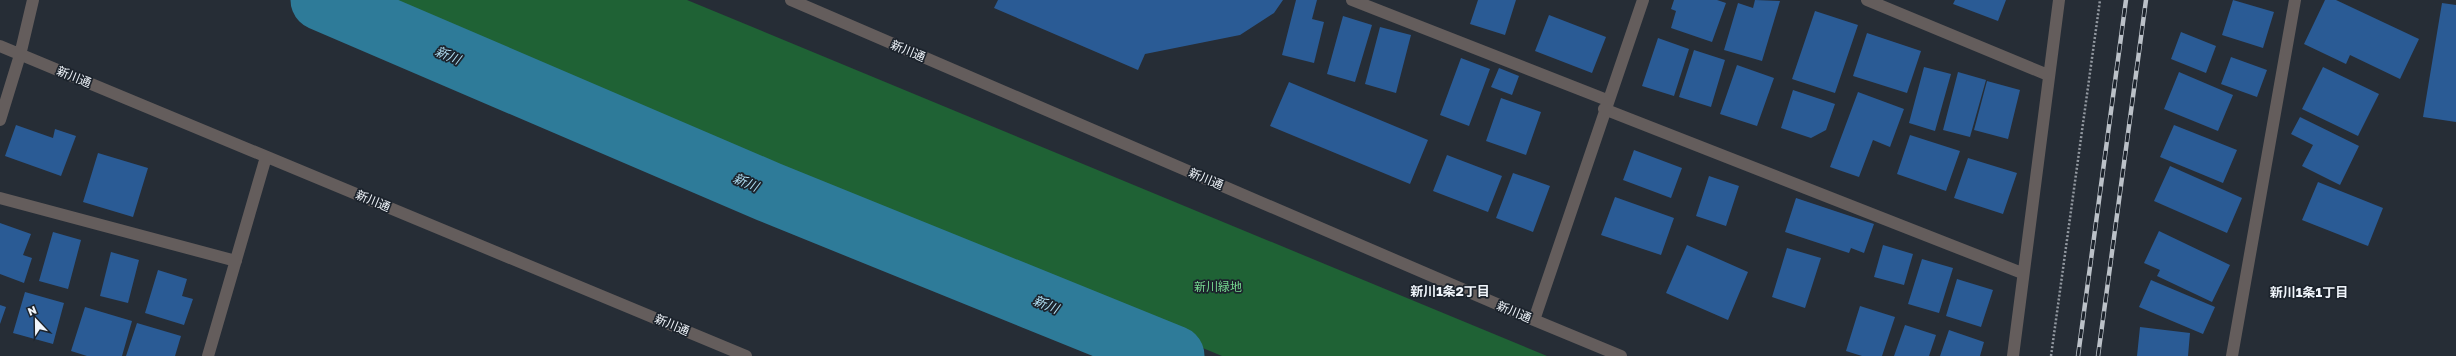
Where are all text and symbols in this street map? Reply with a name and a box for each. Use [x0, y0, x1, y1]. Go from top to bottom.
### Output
street label: 新川通 [889, 37, 928, 64]
water label: 新川 [433, 43, 465, 68]
street label: 新川通 [55, 63, 94, 90]
street label: 新川通 [1187, 165, 1226, 192]
water label: 新川 [731, 170, 763, 195]
street label: 新川通 [354, 187, 393, 214]
park label: 新川緑地 [1194, 279, 1242, 294]
district label: 新川1条2丁目 [1410, 283, 1490, 299]
district label: 新川1条1丁目 [2270, 284, 2348, 300]
water label: 新川 [1031, 292, 1063, 317]
street label: 新川通 [1495, 298, 1534, 325]
north arrow [16, 300, 56, 340]
text: N [26, 303, 38, 318]
street label: 新川通 [653, 311, 692, 338]

